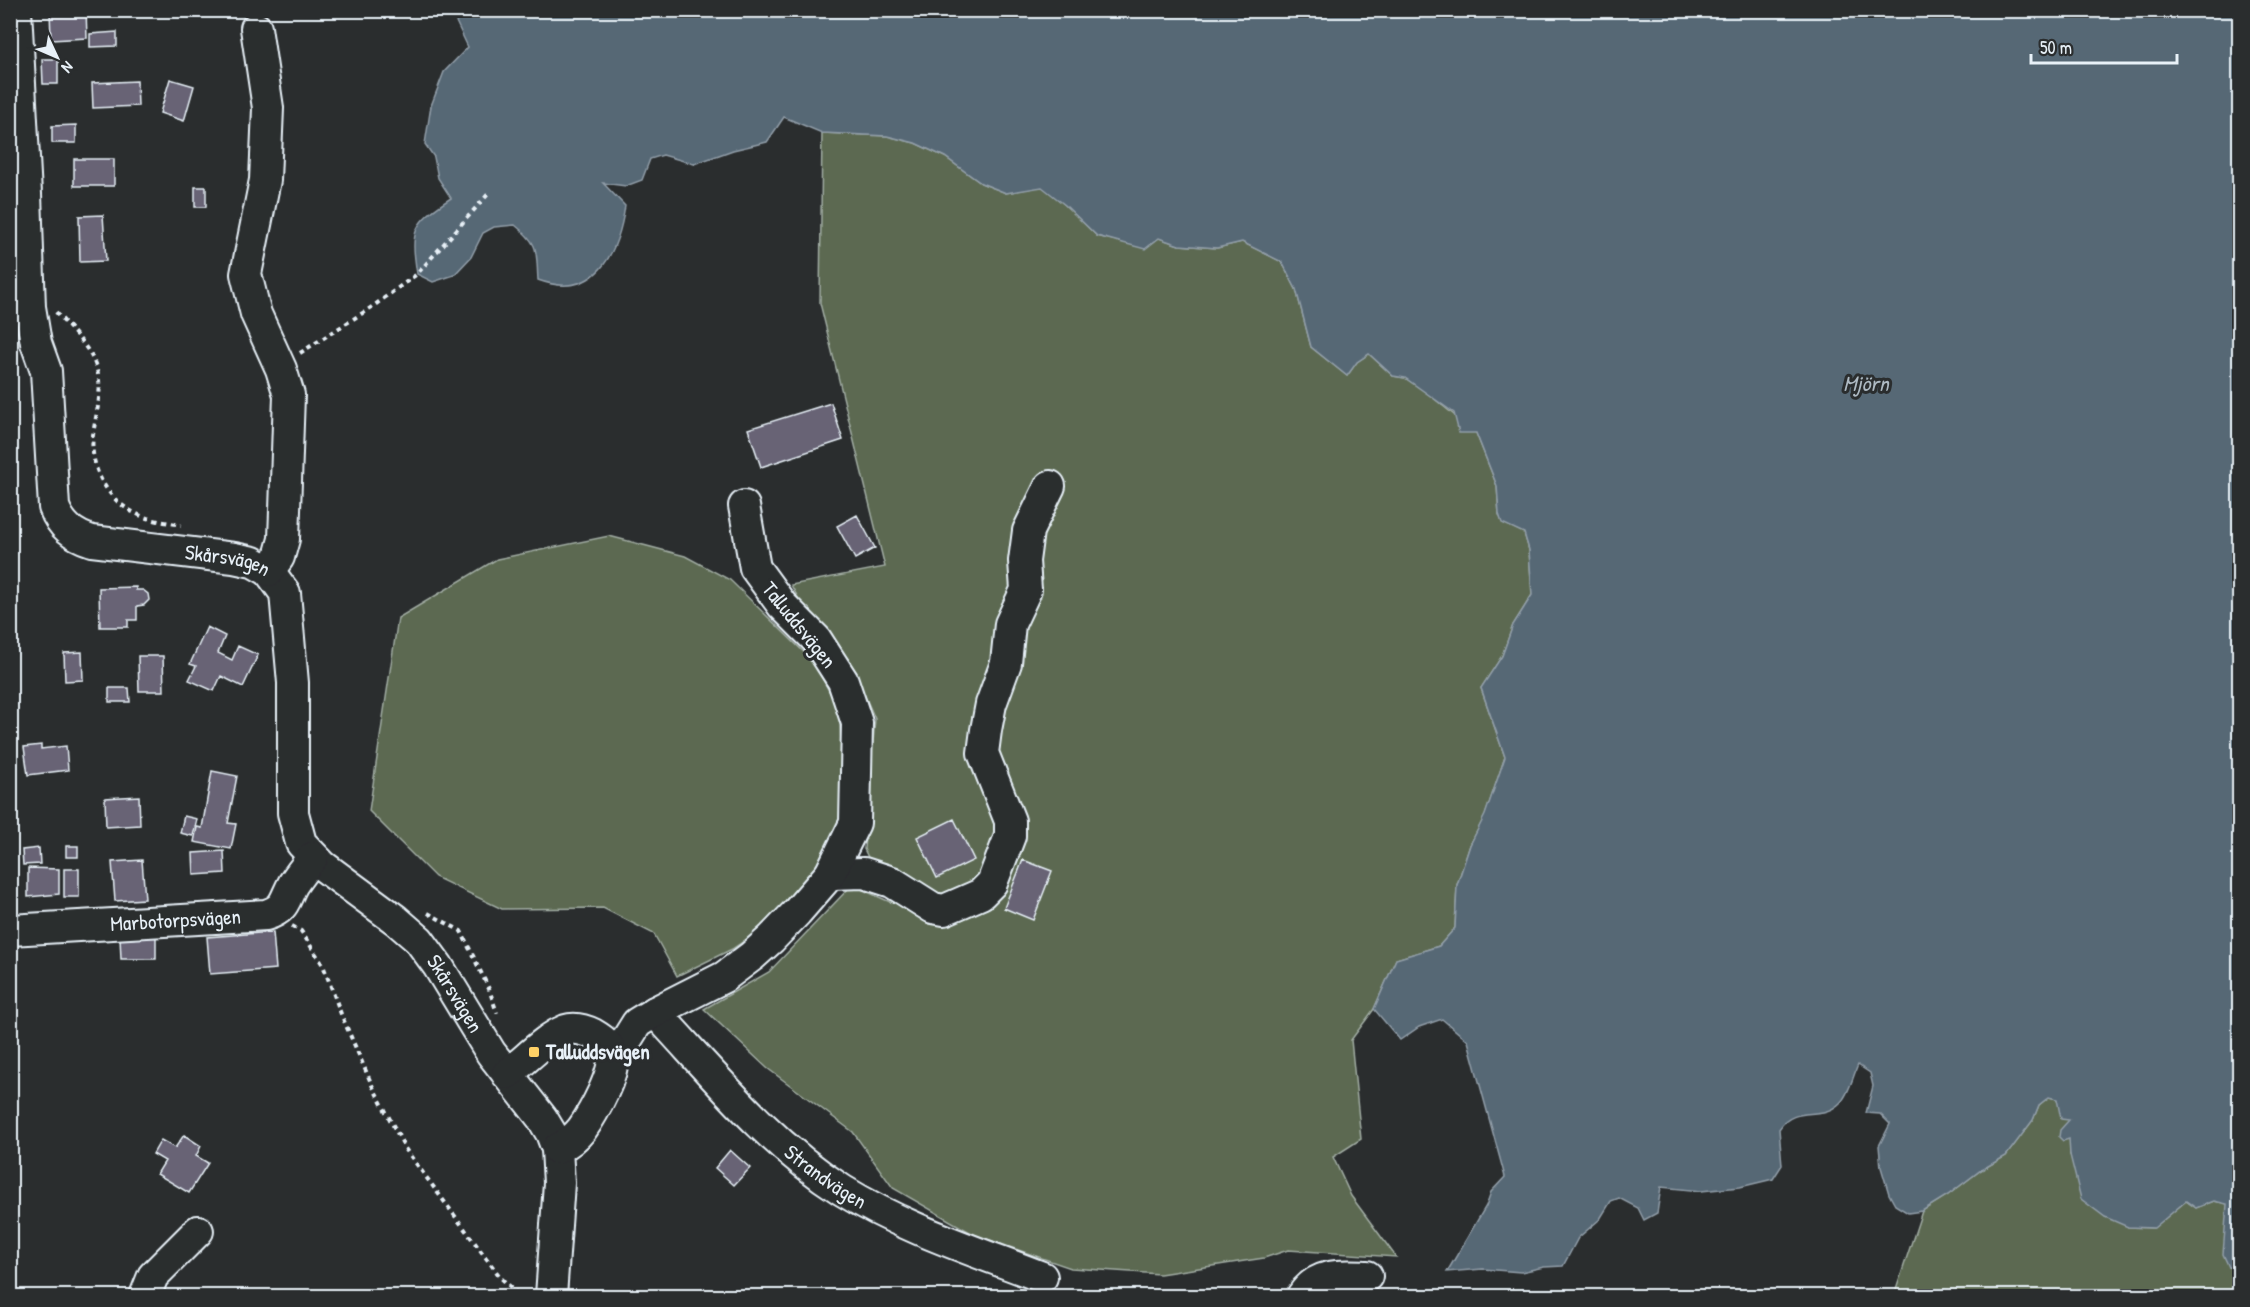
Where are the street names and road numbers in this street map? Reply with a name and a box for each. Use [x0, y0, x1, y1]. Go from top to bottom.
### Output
street label: Skårsvägen [183, 537, 276, 583]
street label: Talluddsvägen [755, 575, 843, 674]
street label: Marbotorpsvägen [110, 901, 242, 938]
street label: Skårsvägen [420, 948, 490, 1038]
street label: Strandvägen [778, 1138, 872, 1216]

